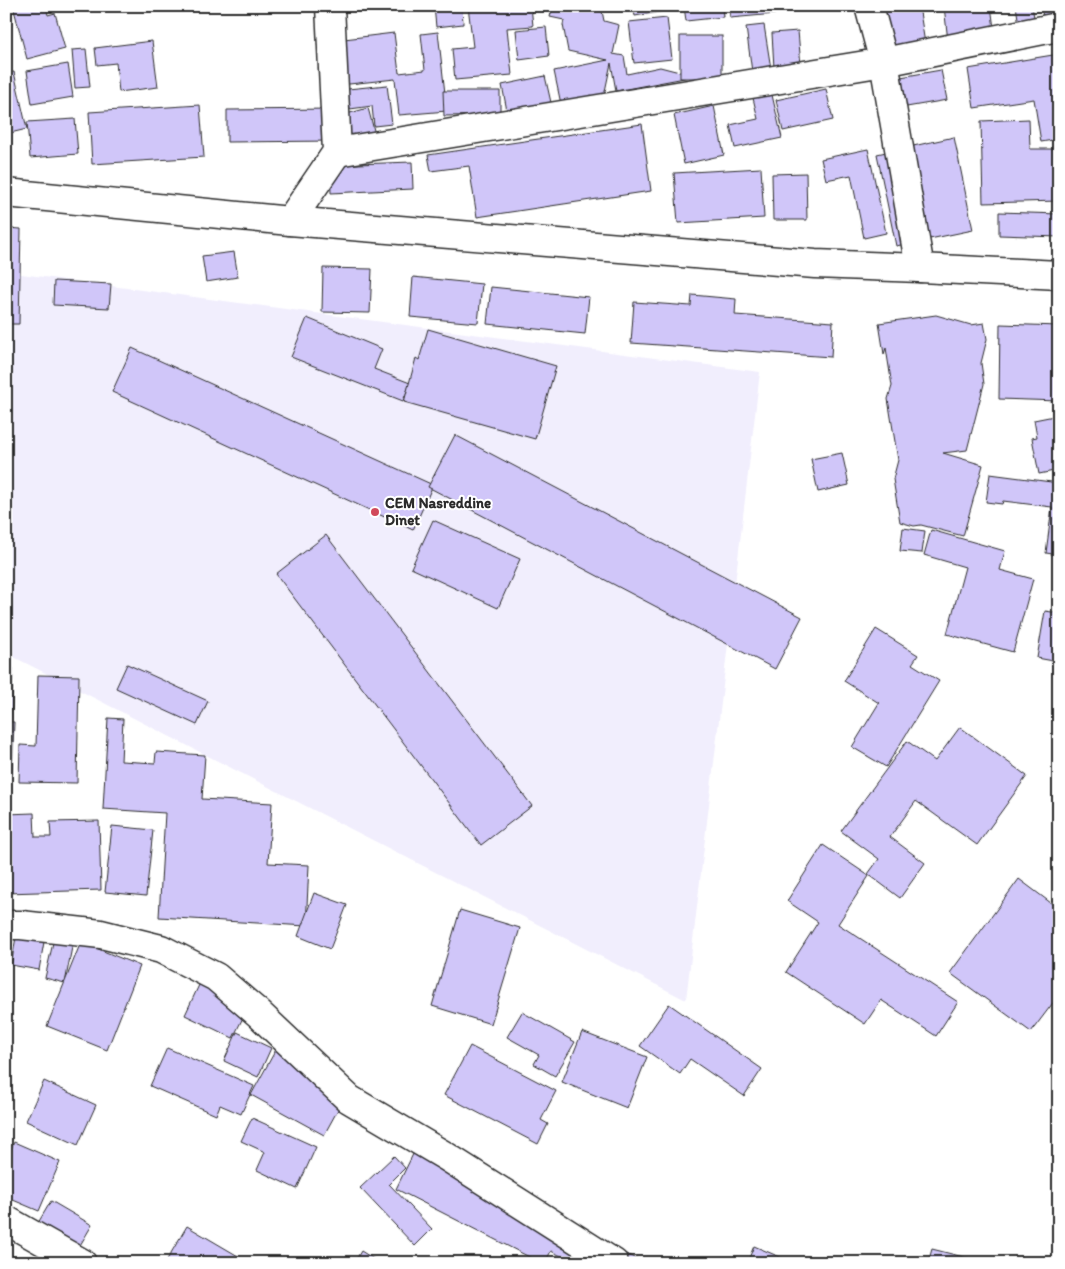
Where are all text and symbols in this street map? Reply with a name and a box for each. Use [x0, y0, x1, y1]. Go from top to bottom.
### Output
place label: CEM Nasreddine Dinet [385, 494, 491, 529]
marker: CEM Nasreddine Dinet [369, 506, 381, 518]

